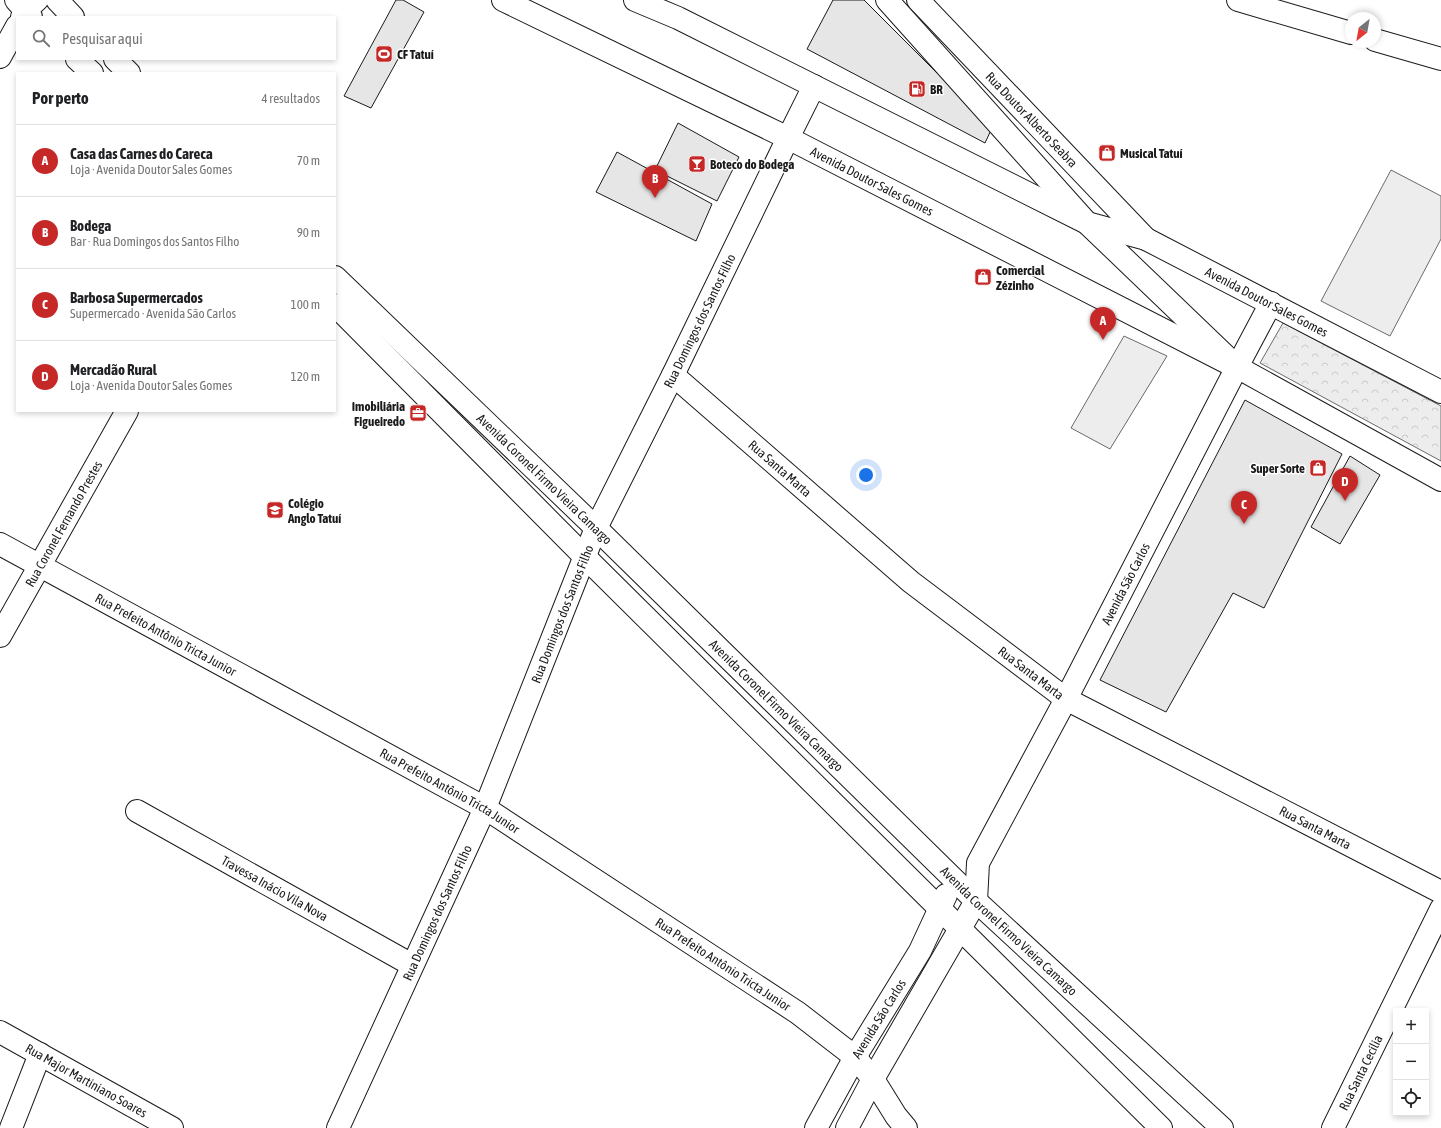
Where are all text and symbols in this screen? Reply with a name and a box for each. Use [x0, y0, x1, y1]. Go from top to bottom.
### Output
north arrow [1345, 12, 1381, 48]
search box [16, 16, 336, 60]
icon: search [30, 27, 52, 49]
text: Pesquisar aqui [62, 30, 143, 47]
sports icon: CF Tatuí [374, 44, 394, 64]
place label: CF Tatuí [397, 47, 434, 62]
street label: Rua Doutor Alberto Seabra [983, 69, 1080, 171]
fuel station icon: BR [907, 79, 927, 99]
place label: BR [930, 82, 943, 97]
text: Por perto [32, 88, 89, 108]
text: 4 resultados [261, 91, 320, 106]
shop icon: Musical Tatuí [1097, 143, 1117, 163]
street label: Avenida Doutor Sales Gomes [808, 144, 936, 219]
text: Casa das Carnes do Careca [70, 145, 213, 162]
place label: Musical Tatuí [1120, 146, 1183, 161]
text: A [42, 153, 48, 168]
text: 70 m [297, 153, 320, 168]
bar icon: Boteco do Bodega [687, 154, 707, 174]
place label: Boteco do Bodega [710, 157, 794, 172]
text: Loja · Avenida Doutor Sales Gomes [70, 162, 232, 177]
pin: B [642, 165, 668, 198]
text: Bodega [70, 217, 111, 234]
text: B [42, 225, 48, 240]
text: 90 m [297, 225, 320, 240]
text: Bar · Rua Domingos dos Santos Filho [70, 234, 239, 249]
street label: Rua Domingos dos Santos Filho [661, 251, 739, 390]
place label: Comercial Zézinho [996, 263, 1045, 293]
street label: Avenida Doutor Sales Gomes [1203, 264, 1331, 340]
shop icon: Comercial Zézinho [973, 267, 993, 287]
text: Barbosa Supermercados [70, 289, 203, 306]
text: C [42, 297, 48, 312]
text: 100 m [291, 297, 320, 312]
text: Supermercado · Avenida São Carlos [70, 306, 236, 321]
pin: A [1090, 307, 1116, 340]
text: Mercadão Rural [70, 361, 157, 378]
text: D [41, 369, 49, 384]
text: 120 m [291, 369, 320, 384]
text: Loja · Avenida Doutor Sales Gomes [70, 378, 232, 393]
place label: Imobiliária Figueiredo [352, 399, 405, 429]
office icon: Imobiliária Figueiredo [408, 403, 428, 423]
street label: Avenida Coronel Firmo Vieira Camargo [474, 411, 615, 547]
street label: Rua Santa Marta [745, 437, 814, 500]
street label: Rua Coronel Fernando Prestes [22, 458, 106, 590]
shop icon: Super Sorte [1308, 458, 1328, 478]
place label: Super Sorte [1251, 461, 1305, 476]
your location [856, 465, 876, 485]
pin: D [1332, 468, 1358, 501]
pin: C [1231, 491, 1257, 524]
place label: Colégio Anglo Tatuí [287, 496, 341, 526]
school or university icon: Colégio Anglo Tatuí [265, 500, 285, 520]
street label: Avenida São Carlos [1099, 540, 1153, 627]
street label: Rua Domingos dos Santos Filho [528, 543, 597, 685]
street label: Rua Prefeito Antônio Tricta Junior [93, 590, 239, 679]
street label: Avenida Coronel Firmo Vieira Camargo [706, 637, 846, 774]
street label: Rua Santa Marta [995, 644, 1067, 703]
street label: Rua Prefeito Antônio Tricta Junior [377, 745, 522, 837]
street label: Rua Santa Marta [1277, 803, 1353, 852]
street label: Rua Domingos dos Santos Filho [400, 843, 475, 983]
street label: Travessa Inácio Vila Nova [219, 853, 331, 924]
street label: Avenida Coronel Firmo Vieira Camargo [937, 864, 1080, 999]
street label: Rua Prefeito Antônio Tricta Junior [653, 915, 793, 1014]
street label: Avenida São Carlos [849, 976, 909, 1061]
map controls [1393, 1008, 1429, 1116]
button: + [1393, 1008, 1429, 1044]
street label: Rua Santa Cecília [1336, 1033, 1386, 1113]
street label: Rua Major Martiniano Soares [23, 1041, 150, 1121]
button: − [1393, 1044, 1429, 1080]
button: locate [1393, 1080, 1429, 1116]

